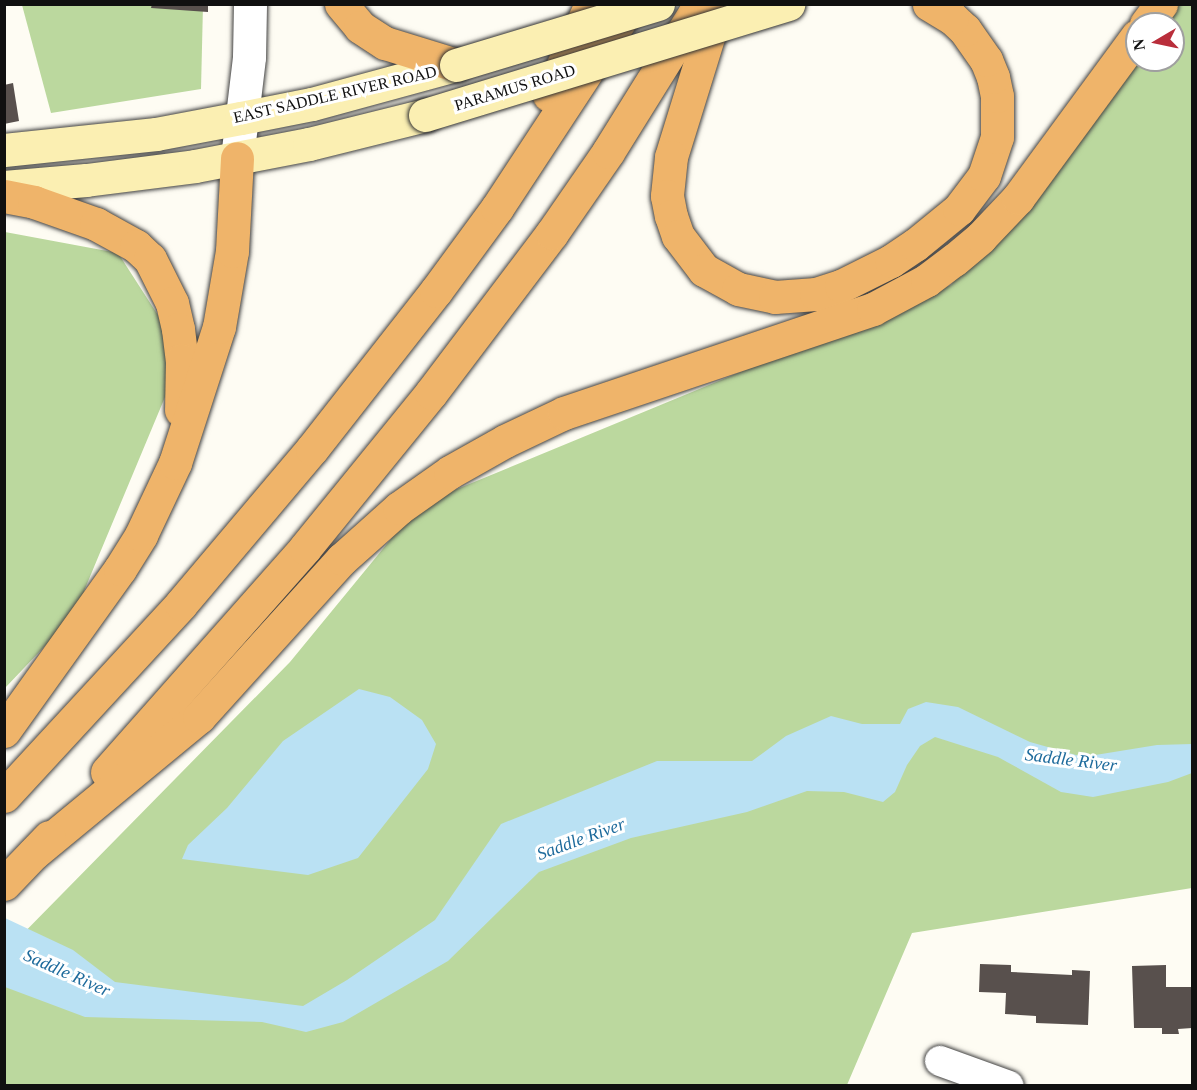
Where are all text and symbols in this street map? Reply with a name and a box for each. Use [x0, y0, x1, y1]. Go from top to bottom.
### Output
north arrow [1125, 12, 1185, 72]
text: N [1129, 38, 1148, 52]
street label: PARAMUS ROAD [452, 61, 578, 115]
street label: EAST SADDLE RIVER ROAD [231, 62, 439, 128]
water label: Saddle River [1024, 744, 1118, 776]
water label: Saddle River [534, 813, 628, 865]
water label: Saddle River [20, 944, 114, 1002]

